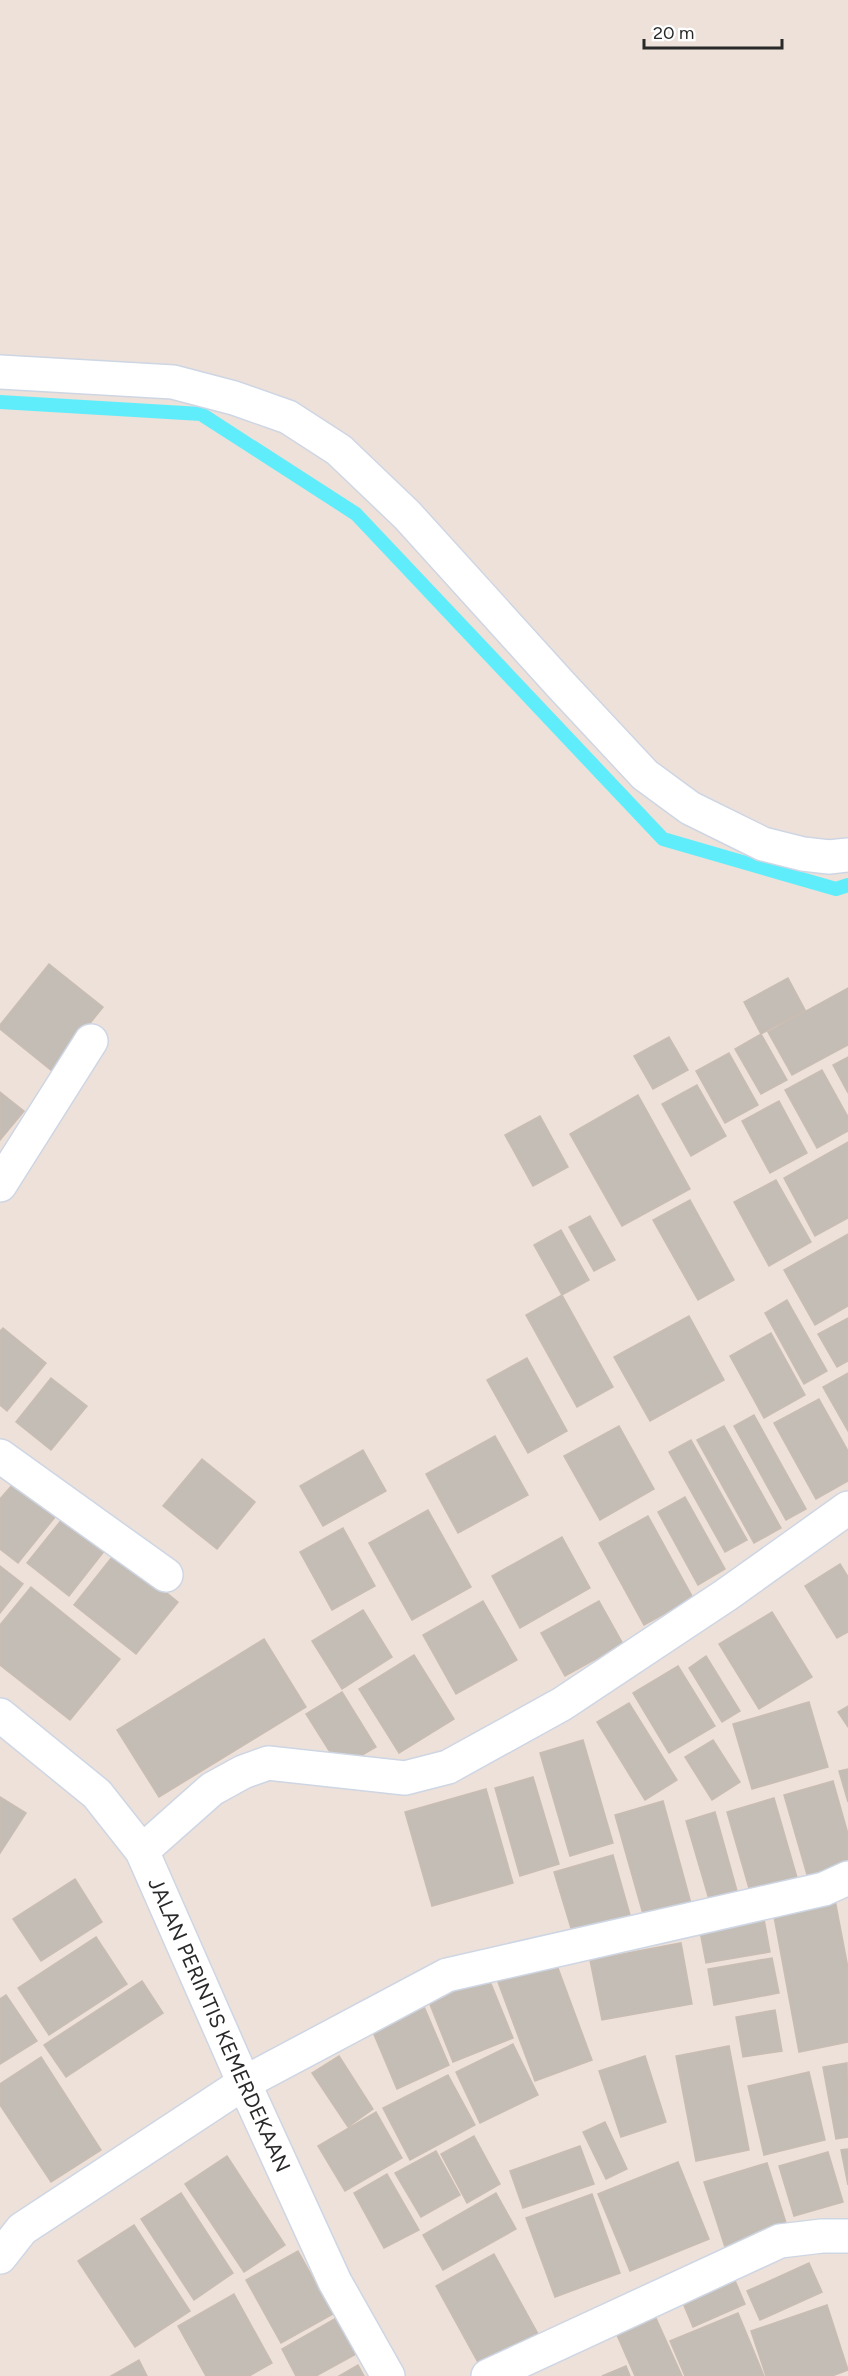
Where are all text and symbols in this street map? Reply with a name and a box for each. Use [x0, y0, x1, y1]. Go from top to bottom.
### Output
scale bar [644, 12, 782, 50]
text: 20 m [653, 22, 694, 44]
street label: JALAN PERINTIS KEMERDEKAAN [143, 1874, 296, 2176]

